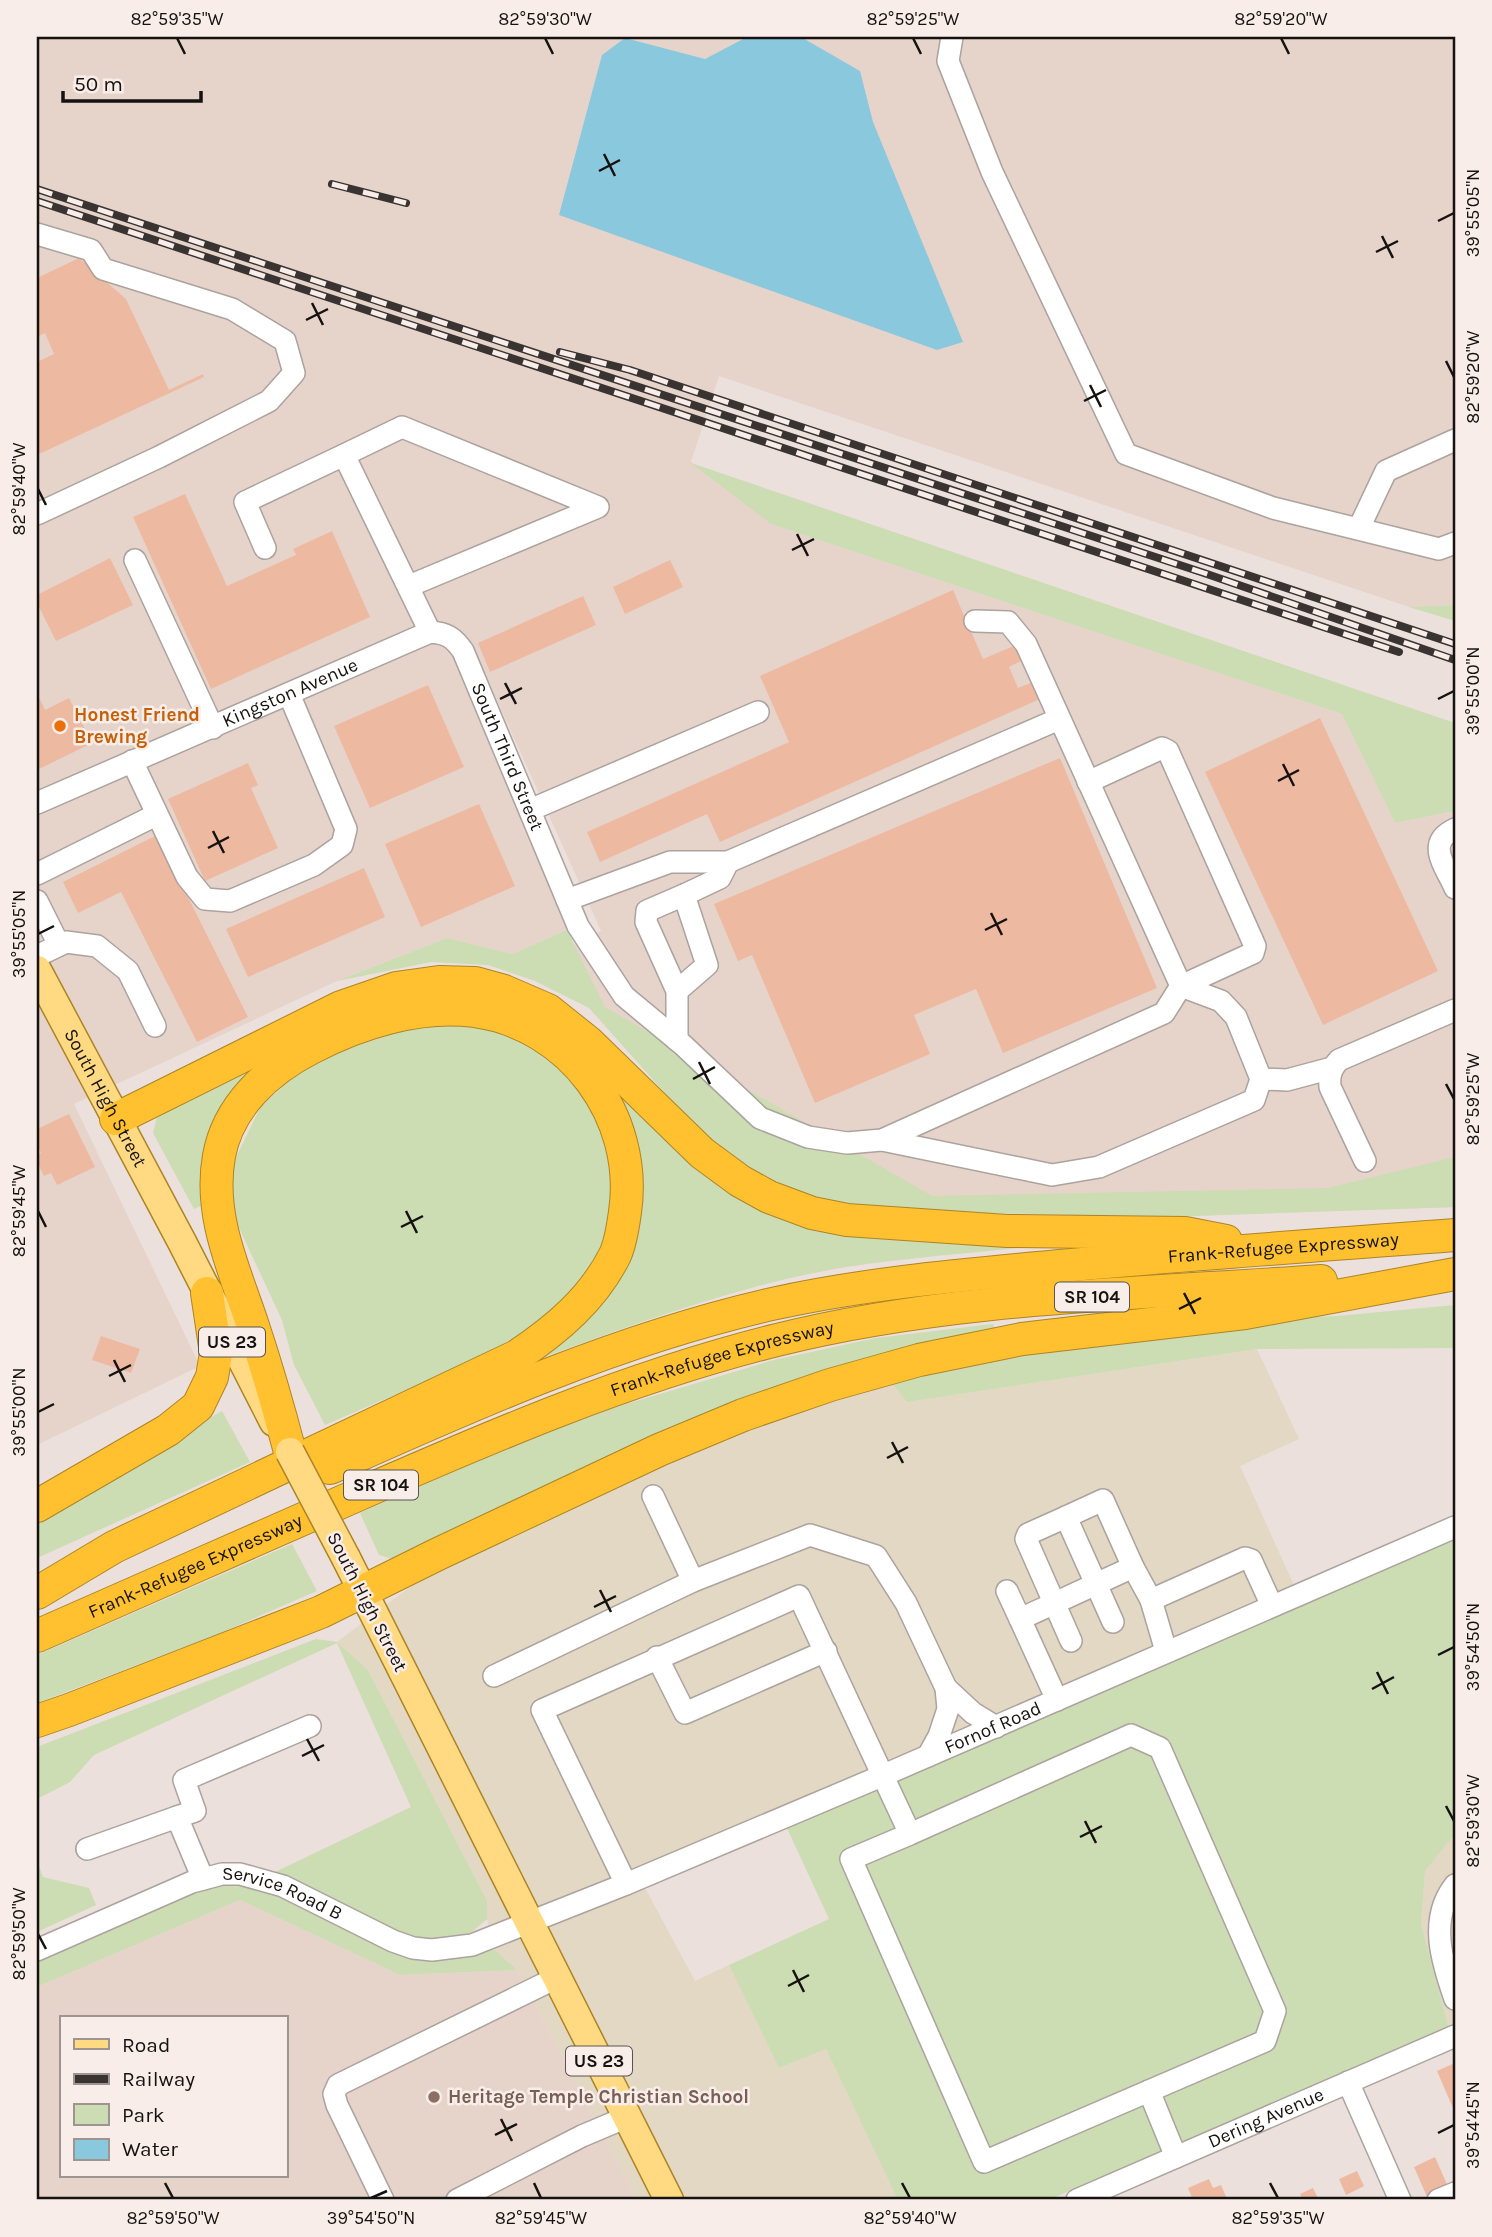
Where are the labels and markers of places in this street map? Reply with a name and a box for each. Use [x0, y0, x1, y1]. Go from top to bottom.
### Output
place label: Honest Friend Brewing [74, 704, 200, 748]
marker: Honest Friend Brewing [52, 718, 68, 734]
place label: Heritage Temple Christian School [448, 2086, 749, 2108]
marker: Heritage Temple Christian School [426, 2089, 442, 2105]

